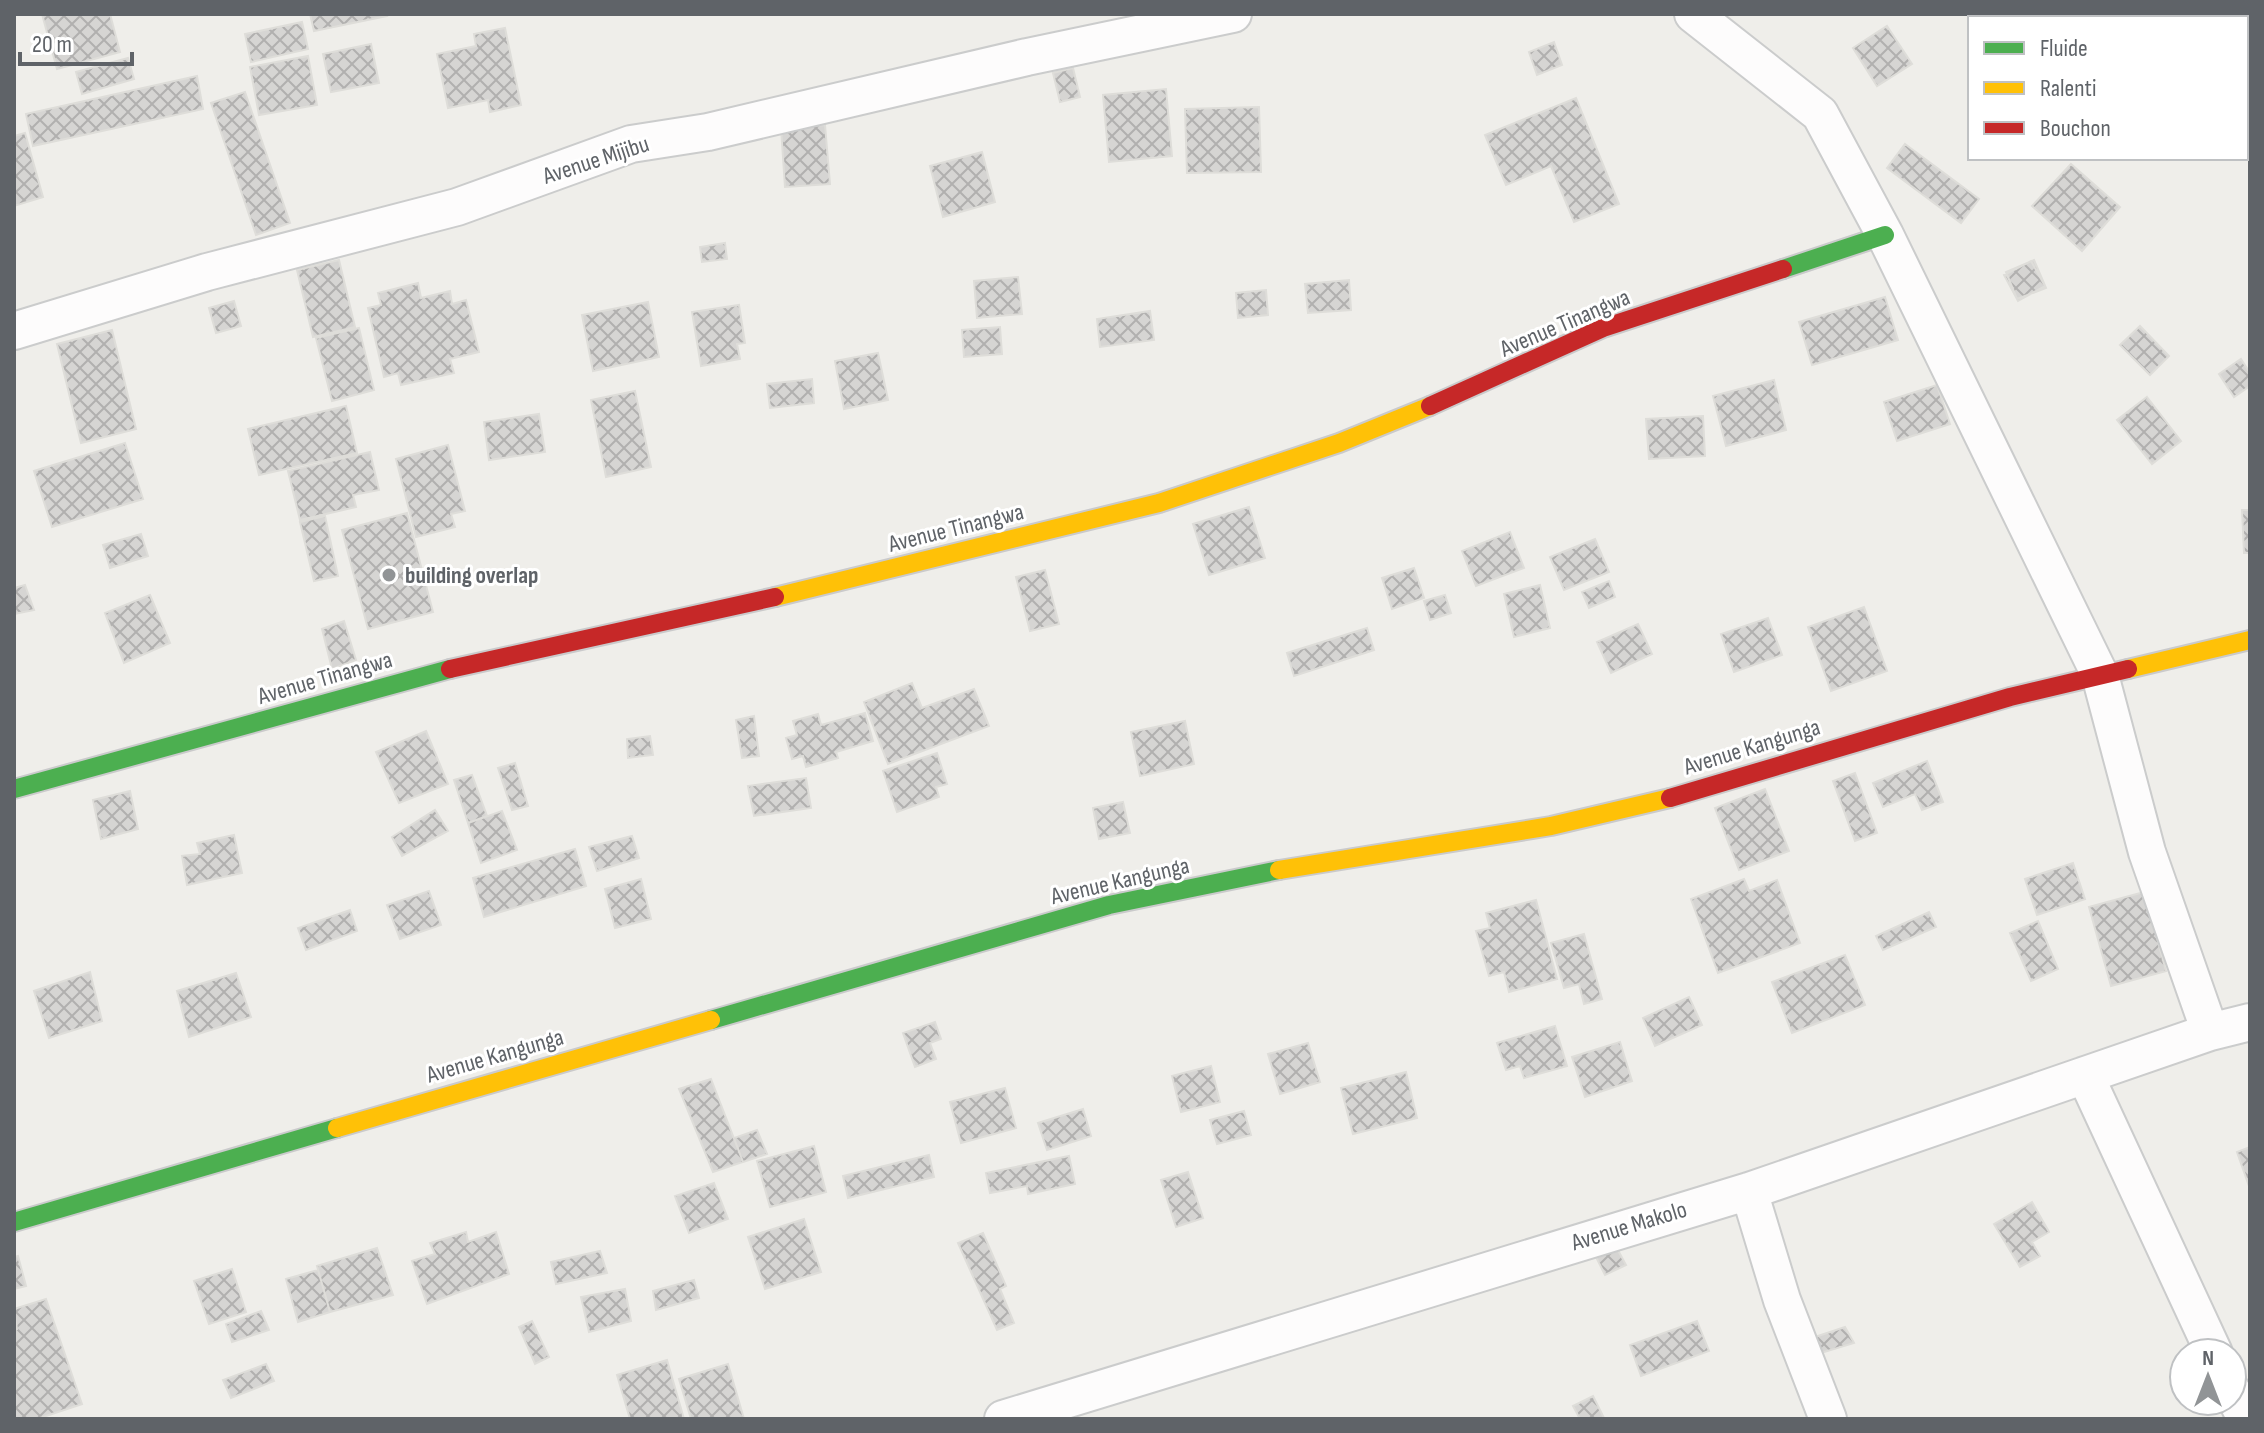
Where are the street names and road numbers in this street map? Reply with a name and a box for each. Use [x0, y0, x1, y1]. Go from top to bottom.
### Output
street label: Avenue Mijibu [538, 129, 653, 191]
street label: Avenue Tinangwa [1495, 283, 1634, 364]
street label: Avenue Tinangwa [884, 497, 1027, 559]
street label: Avenue Tinangwa [254, 645, 395, 711]
street label: Avenue Kangunga [1679, 713, 1824, 782]
street label: Avenue Kangunga [1047, 851, 1192, 911]
street label: Avenue Kangunga [422, 1023, 567, 1090]
street label: Avenue Makolo [1567, 1195, 1690, 1258]

